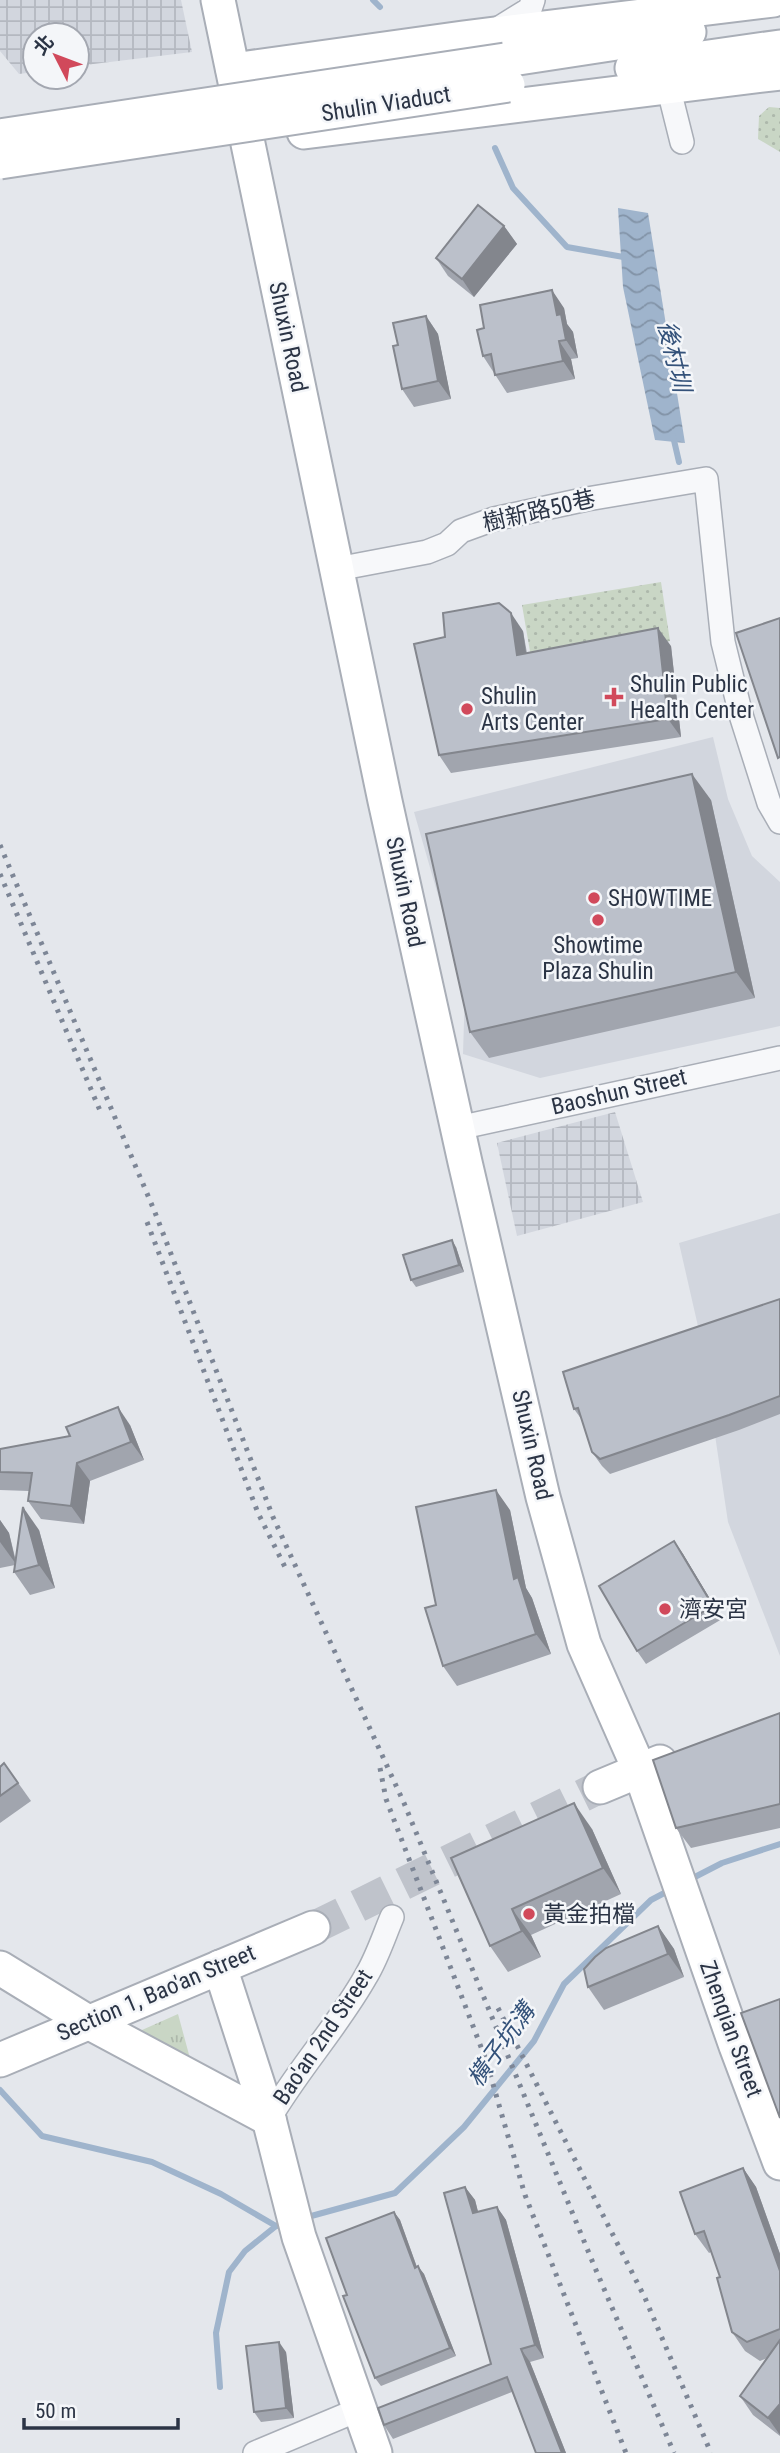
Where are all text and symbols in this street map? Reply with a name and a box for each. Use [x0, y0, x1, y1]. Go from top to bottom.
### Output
north arrow [21, 21, 91, 91]
text: 北 [29, 30, 59, 60]
street label: Shulin Viaduct [320, 80, 452, 128]
street label: Shuxin Road [263, 279, 313, 395]
water label: 後村圳 [652, 318, 696, 397]
street label: 樹新路50巷 [480, 485, 598, 537]
place label: Shulin Public Health Center [630, 671, 754, 724]
place label: Shulin Arts Center [481, 683, 584, 736]
marker: Shulin Public Health Center [604, 687, 624, 707]
marker: Shulin Arts Center [459, 701, 475, 717]
street label: Shuxin Road [380, 834, 430, 950]
place label: SHOWTIME [608, 885, 712, 912]
marker: SHOWTIME [586, 890, 602, 906]
marker: Showtime Plaza Shulin [590, 912, 606, 928]
place label: Showtime Plaza Shulin [542, 932, 654, 985]
street label: Baoshun Street [549, 1063, 689, 1121]
street label: Shuxin Road [506, 1387, 558, 1503]
place label: 濟安宮 [679, 1596, 748, 1623]
marker: 濟安宮 [657, 1601, 673, 1617]
place label: 黃金拍檔 [543, 1901, 635, 1928]
marker: 黃金拍檔 [521, 1906, 537, 1922]
street label: Section 1, Bao'an Street [53, 1939, 259, 2047]
street label: Zhenqian Street [694, 1957, 768, 2101]
street label: Bao'an 2nd Street [268, 1964, 378, 2110]
water label: 橫子坑溝 [461, 1996, 542, 2092]
scale bar [24, 2386, 178, 2430]
text: 50 m [35, 2399, 76, 2423]

